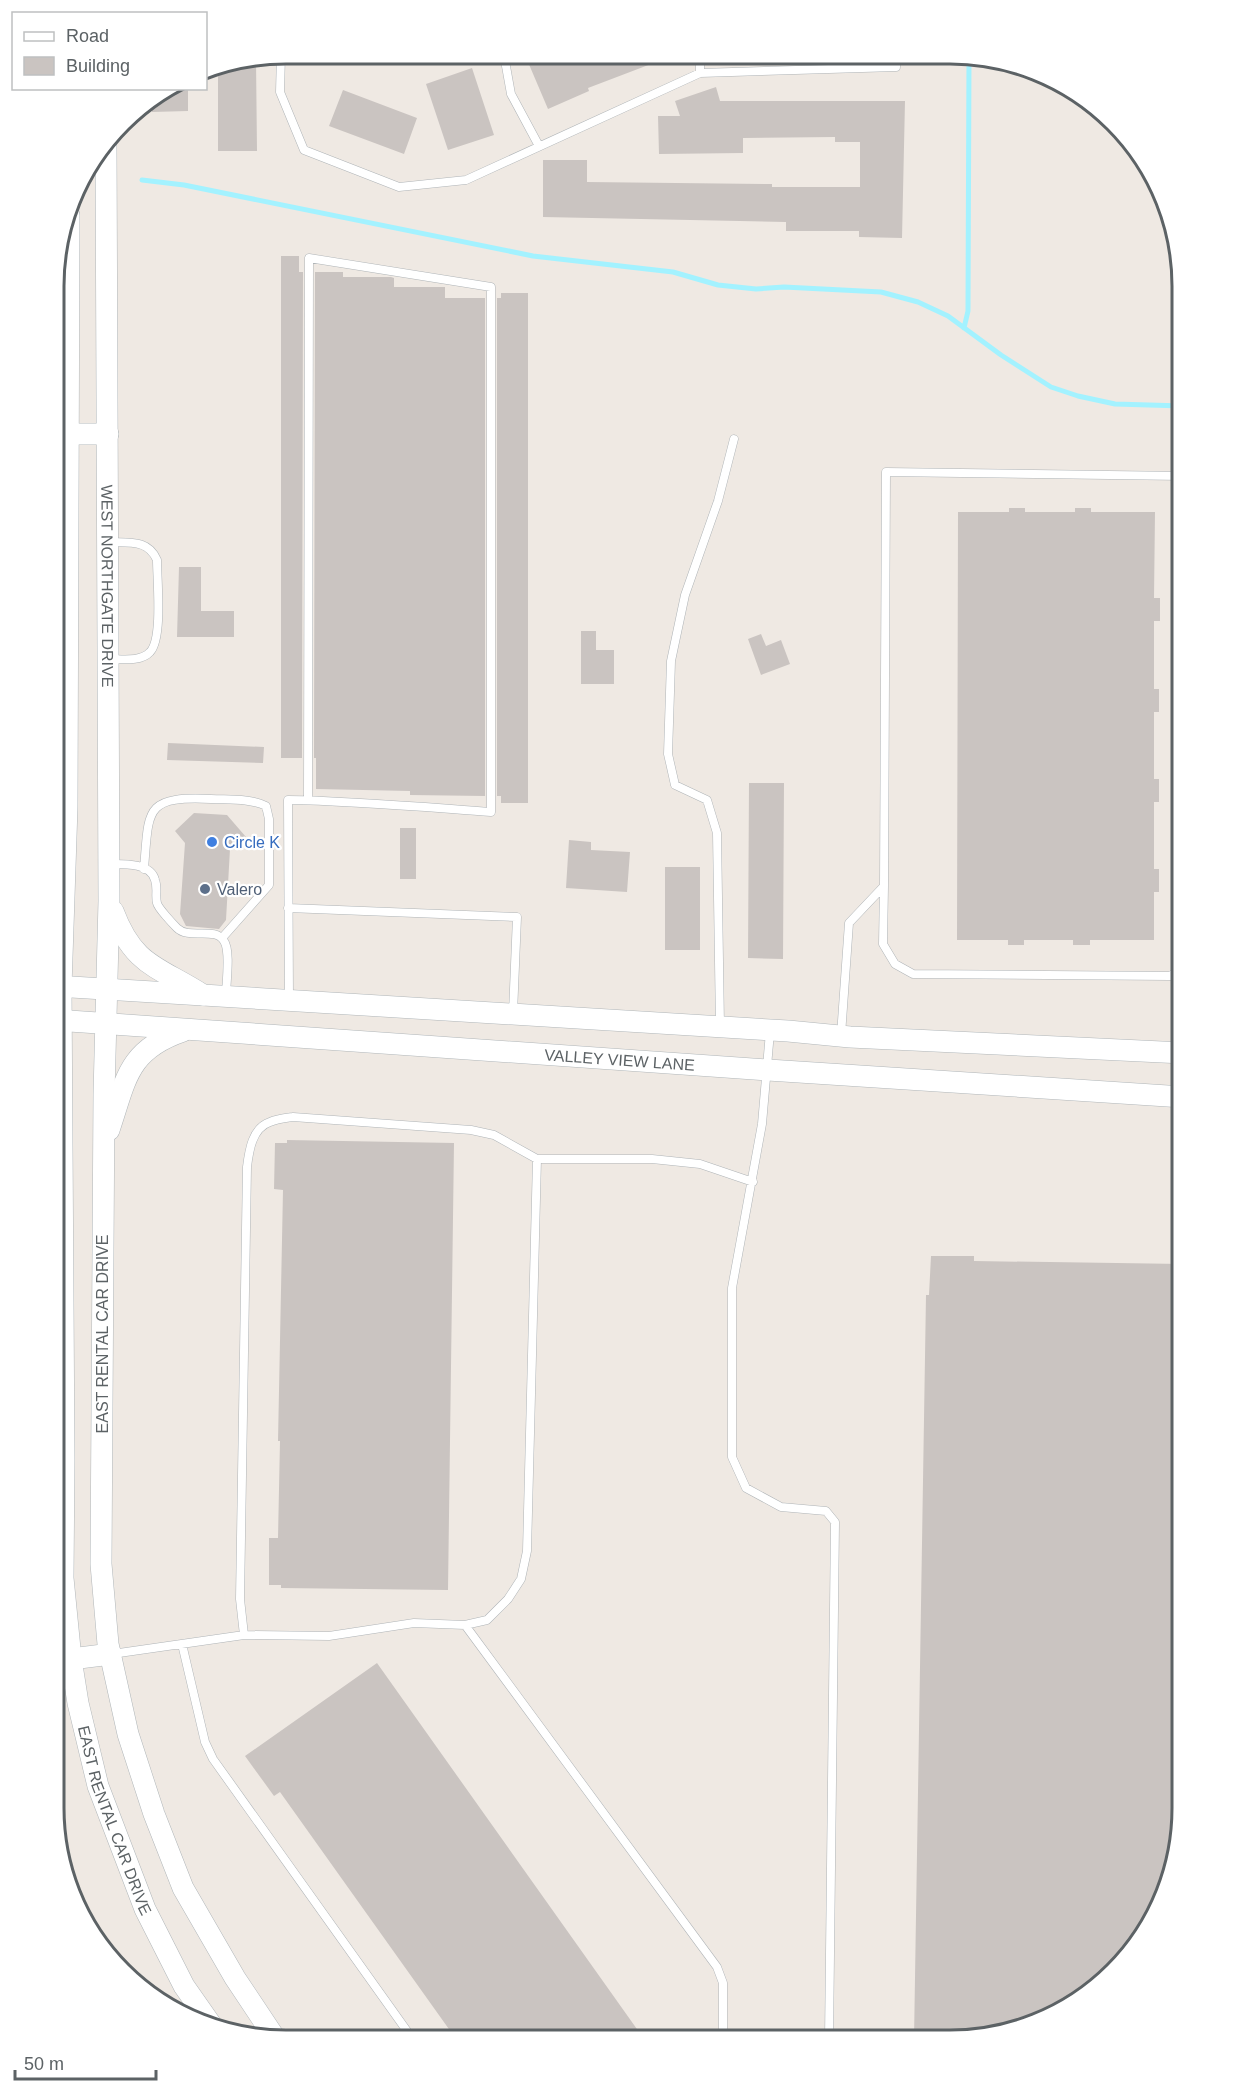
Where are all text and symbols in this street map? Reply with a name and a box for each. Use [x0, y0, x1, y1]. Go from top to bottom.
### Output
legend [12, 12, 207, 90]
text: Road [66, 26, 109, 46]
text: Building [66, 56, 130, 76]
street label: WEST NORTHGATE DRIVE [99, 485, 117, 687]
place label: Circle K [224, 834, 280, 851]
marker: Circle K [205, 835, 219, 849]
place label: Valero [217, 881, 262, 898]
marker: Valero [198, 882, 212, 896]
street label: VALLEY VIEW LANE [544, 1046, 695, 1073]
street label: EAST RENTAL CAR DRIVE [94, 1235, 111, 1433]
street label: EAST RENTAL CAR DRIVE [75, 1724, 155, 1918]
scale bar [15, 2043, 156, 2081]
text: 50 m [24, 2054, 64, 2074]

